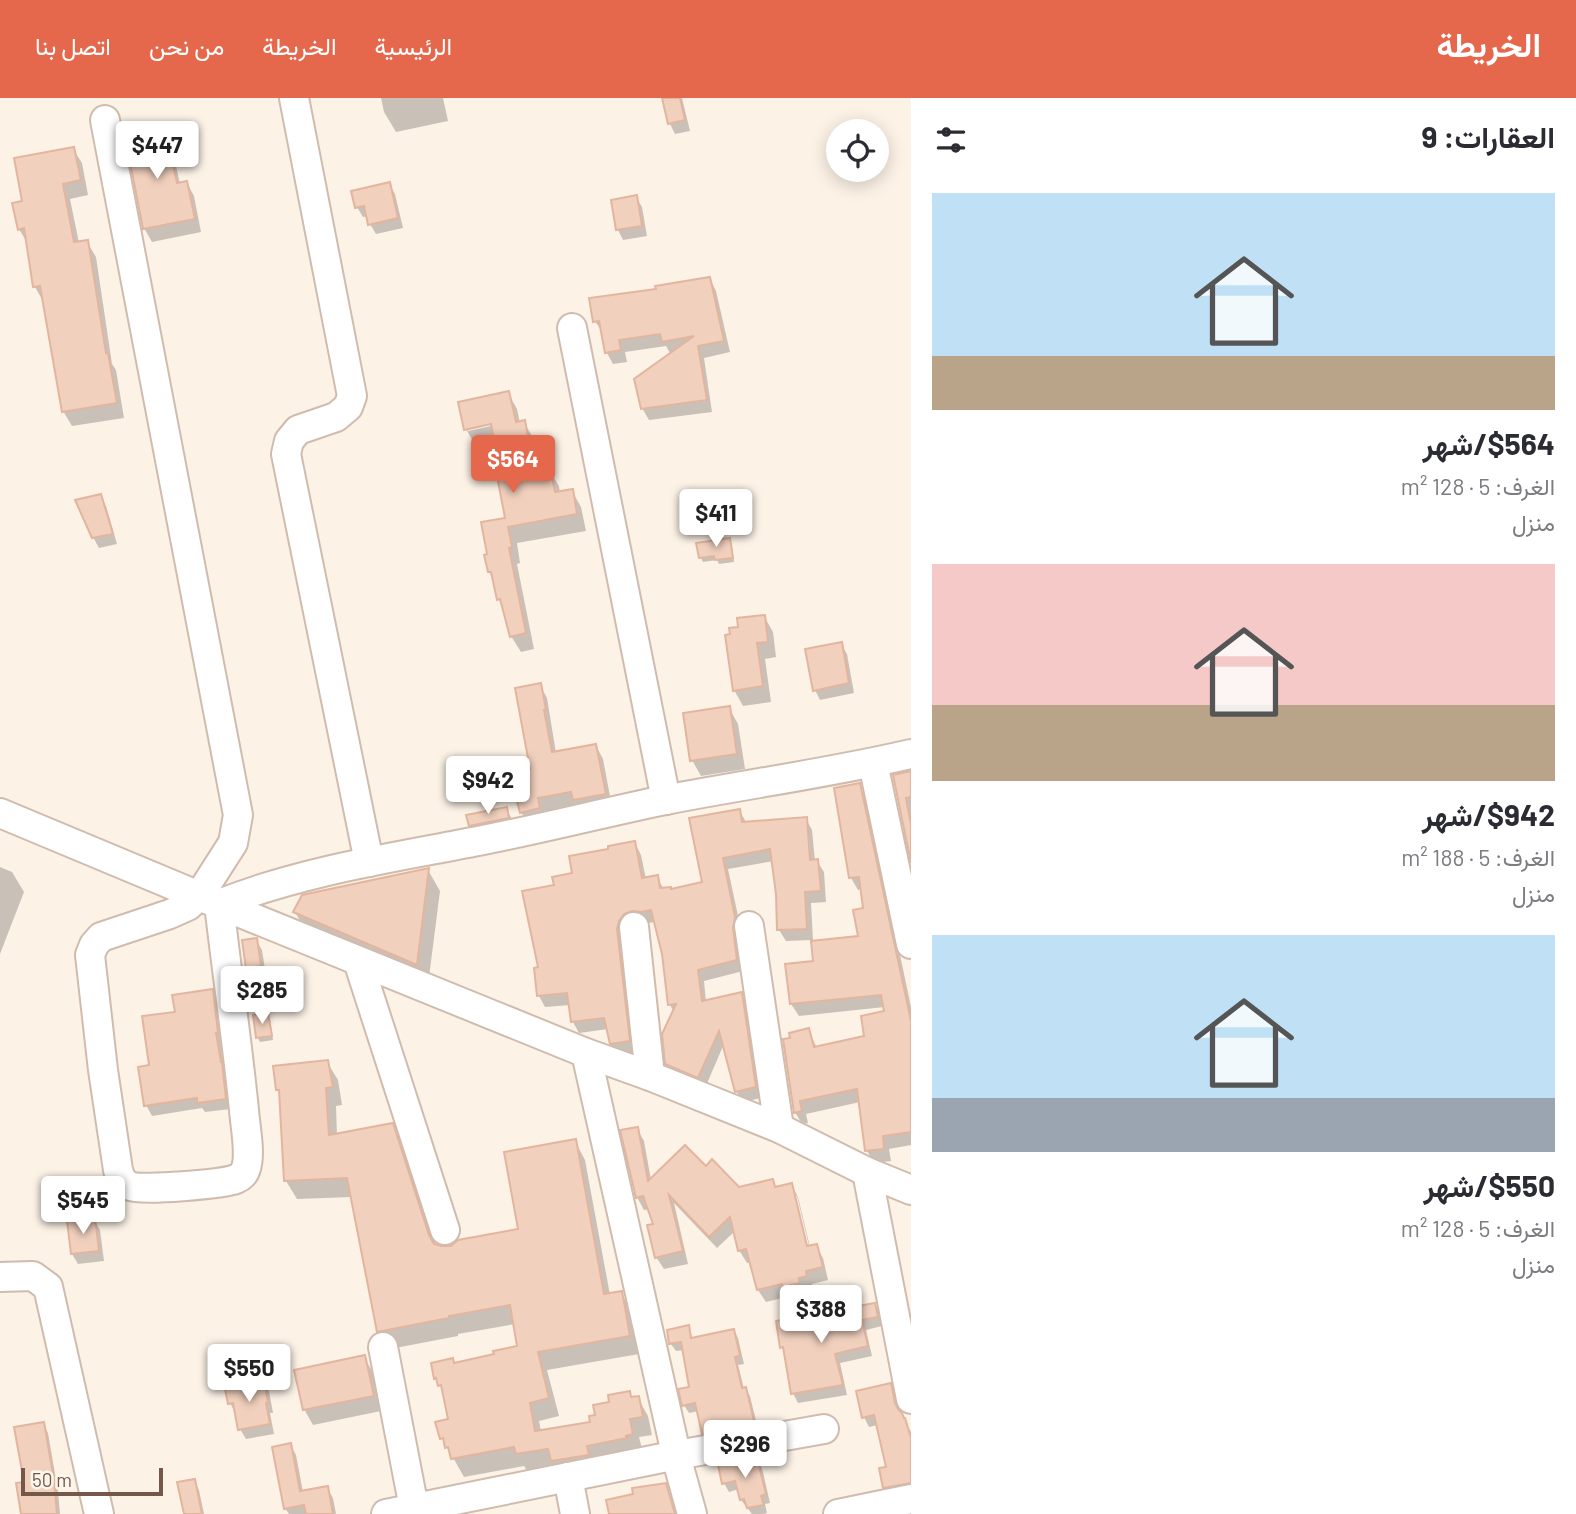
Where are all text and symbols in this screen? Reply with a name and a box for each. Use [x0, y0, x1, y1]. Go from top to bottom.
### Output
text: الخريطة [1437, 24, 1541, 64]
text: اتصل بنا [35, 31, 111, 60]
text: من نحن [149, 31, 224, 60]
text: الخريطة [262, 31, 337, 60]
text: الرئيسية [375, 31, 452, 60]
text: العقارات: 9 [1422, 118, 1555, 154]
map controls [826, 119, 889, 182]
button: locate [826, 119, 889, 182]
icon: filters [932, 121, 970, 159]
pin: $447 [116, 122, 198, 181]
text: $447 [132, 130, 182, 158]
icon: home [1181, 238, 1307, 364]
text: $564/شهر [1422, 425, 1555, 461]
pin: $564 [472, 436, 554, 495]
text: $564 [487, 444, 539, 472]
text: الغرف: 5 · 128 m² [1401, 472, 1555, 500]
pin: $411 [675, 490, 757, 549]
text: $411 [695, 498, 737, 526]
text: منزل [1512, 508, 1555, 536]
icon: home [1181, 609, 1307, 735]
pin: $942 [447, 756, 529, 816]
text: $942 [462, 765, 514, 793]
text: $942/شهر [1422, 796, 1555, 832]
text: الغرف: 5 · 188 m² [1401, 843, 1555, 871]
text: منزل [1512, 879, 1555, 907]
pin: $285 [221, 967, 303, 1026]
text: $285 [237, 975, 287, 1003]
icon: home [1181, 980, 1307, 1106]
text: $550/شهر [1423, 1167, 1555, 1203]
pin: $545 [42, 1176, 124, 1236]
text: $545 [57, 1185, 109, 1213]
text: الغرف: 5 · 128 m² [1401, 1214, 1555, 1242]
text: منزل [1512, 1250, 1555, 1278]
pin: $388 [780, 1286, 862, 1345]
text: $388 [796, 1294, 846, 1322]
pin: $550 [208, 1344, 290, 1404]
text: $550 [223, 1353, 275, 1381]
pin: $296 [704, 1420, 786, 1480]
text: $296 [720, 1429, 770, 1457]
scale bar [21, 1465, 163, 1497]
text: 50 m [32, 1468, 72, 1491]

